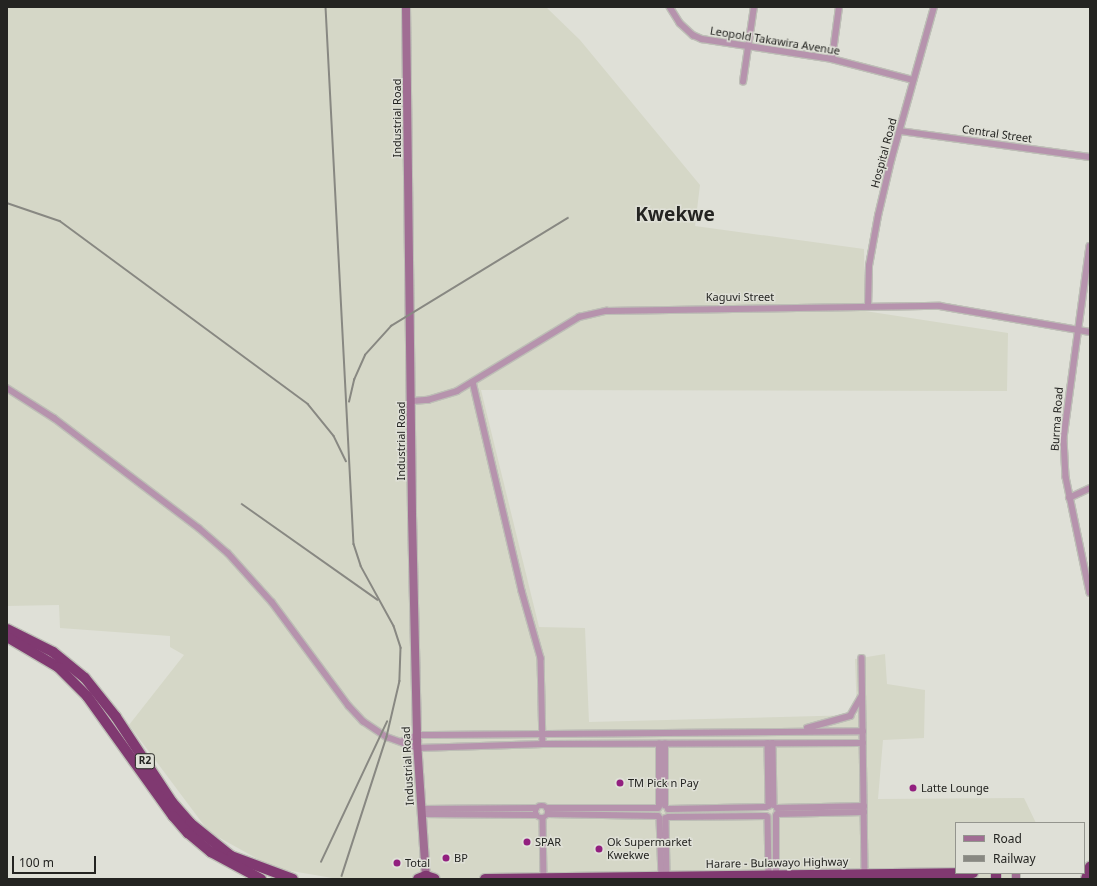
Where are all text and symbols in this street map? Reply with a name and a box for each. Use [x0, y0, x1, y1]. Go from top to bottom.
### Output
street label: Leopold Takawira Avenue [709, 24, 841, 58]
street label: Industrial Road [390, 78, 404, 158]
street label: Hospital Road [868, 117, 900, 189]
street label: Central Street [961, 123, 1033, 145]
district label: Kwekwe [635, 204, 715, 226]
street label: Kaguvi Street [706, 290, 774, 304]
street label: Burma Road [1048, 386, 1066, 452]
street label: Industrial Road [394, 401, 408, 481]
street label: Industrial Road [399, 726, 417, 806]
road number: R2 [134, 753, 156, 769]
place label: TM Pick n Pay [628, 776, 699, 790]
marker: TM Pick n Pay [615, 778, 625, 788]
place label: Latte Lounge [921, 781, 989, 795]
marker: Latte Lounge [908, 783, 918, 793]
legend [955, 822, 1085, 874]
text: Road [993, 830, 1022, 847]
place label: SPAR [535, 835, 561, 849]
place label: Ok Supermarket Kwekwe [607, 836, 692, 862]
marker: SPAR [522, 837, 532, 847]
marker: Ok Supermarket Kwekwe [594, 844, 604, 854]
scale bar [14, 848, 98, 874]
text: Railway [993, 850, 1036, 867]
place label: BP [454, 851, 468, 865]
marker: BP [441, 853, 451, 863]
text: 100 m [19, 854, 54, 871]
street label: Harare - Bulawayo Highway [706, 855, 848, 871]
place label: Total [405, 856, 430, 870]
marker: Total [392, 858, 402, 868]

